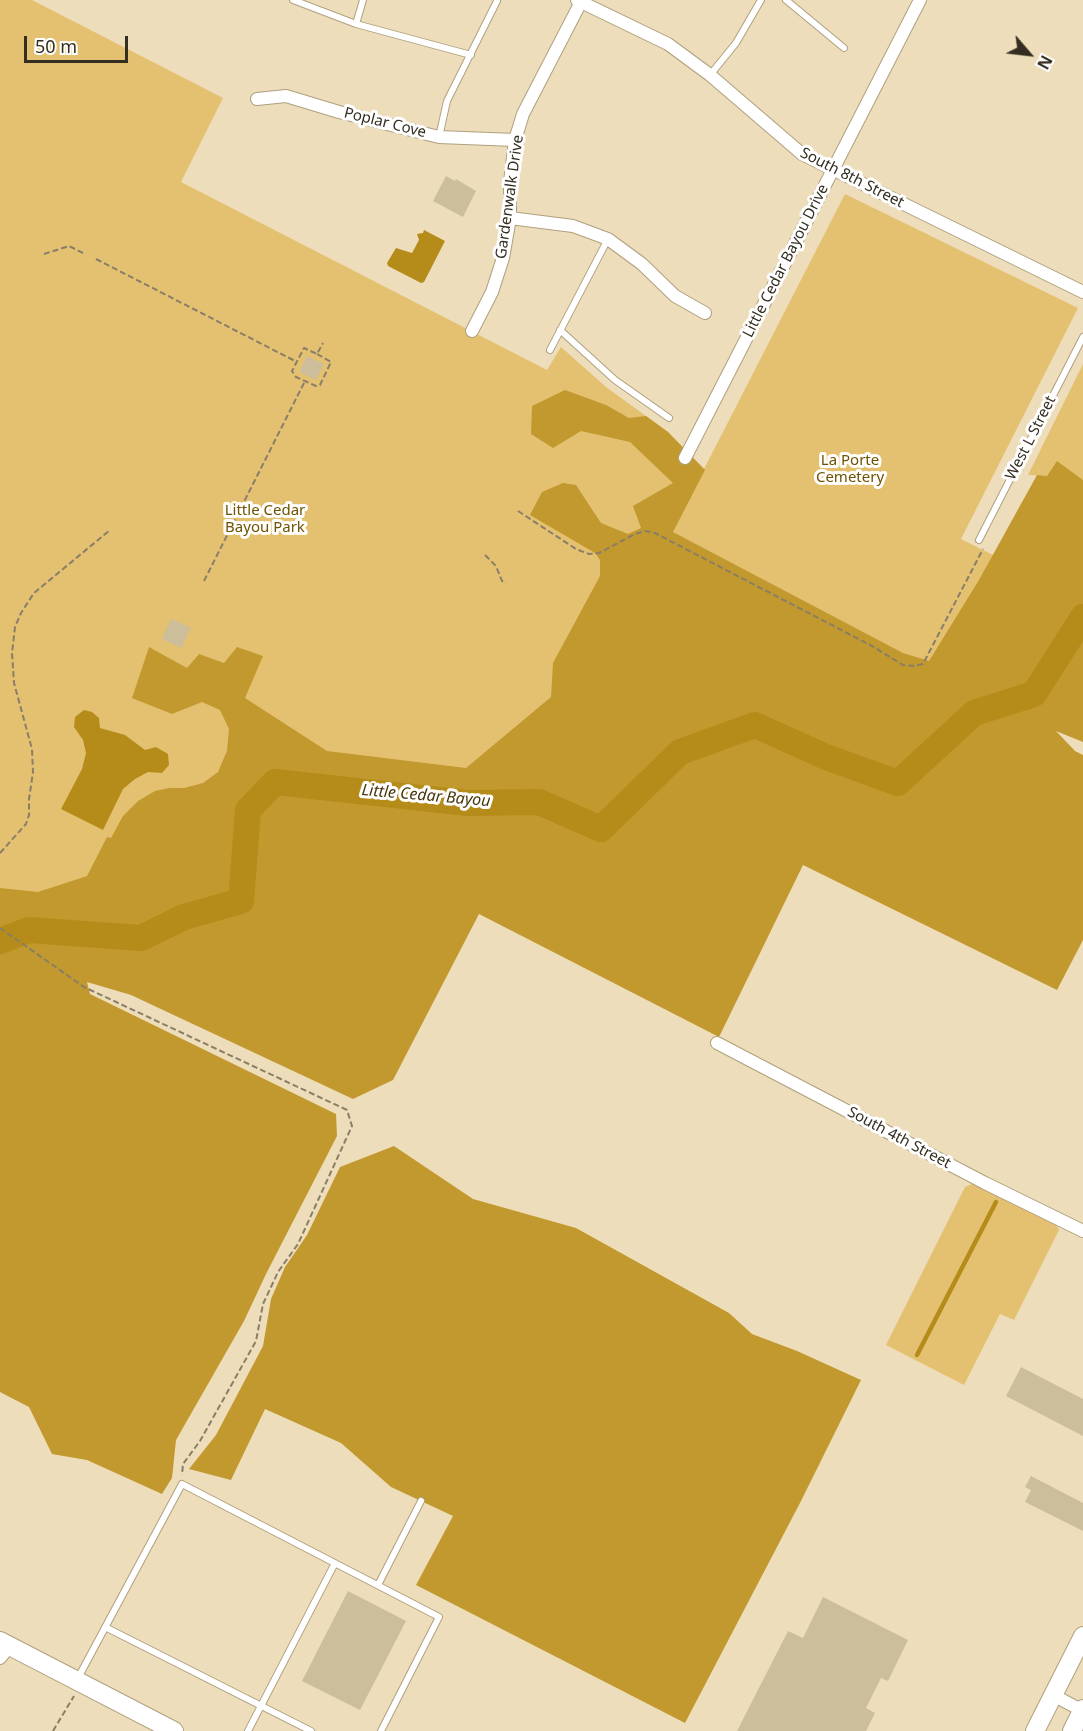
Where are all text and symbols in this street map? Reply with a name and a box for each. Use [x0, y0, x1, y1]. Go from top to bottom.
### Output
scale bar [27, 24, 130, 62]
north arrow [999, 24, 1059, 84]
text: 50 m [35, 34, 77, 58]
text: N [1032, 52, 1058, 73]
street label: Poplar Cove [342, 104, 428, 142]
street label: Gardenwalk Drive [492, 134, 528, 260]
street label: South 8th Street [797, 144, 907, 212]
street label: Little Cedar Bayou Drive [739, 181, 833, 341]
street label: West L Street [1002, 393, 1060, 483]
park label: La Porte Cemetery [816, 452, 884, 487]
park label: Little Cedar Bayou Park [225, 502, 305, 537]
water label: Little Cedar Bayou [361, 781, 491, 811]
street label: South 4th Street [844, 1103, 954, 1173]

